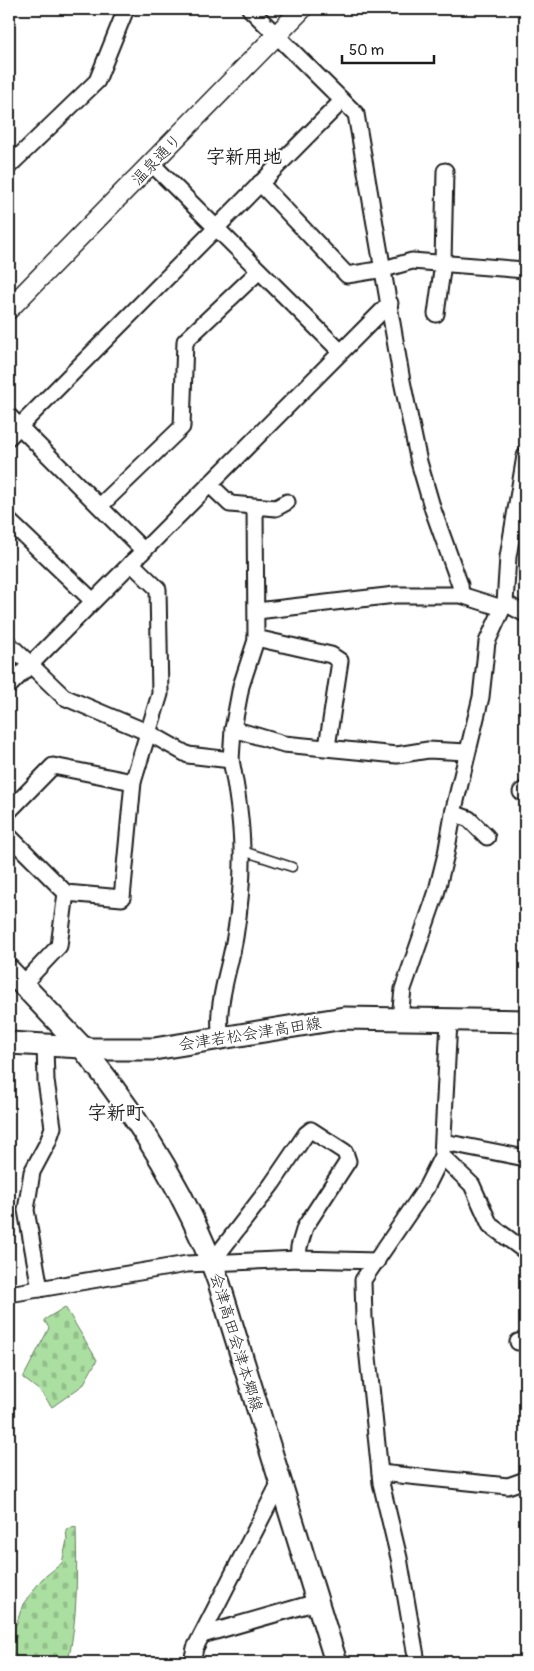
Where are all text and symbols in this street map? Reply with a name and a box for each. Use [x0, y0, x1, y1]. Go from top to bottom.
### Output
scale bar [342, 32, 434, 64]
text: 50 m [349, 41, 384, 60]
street label: 温泉通り [127, 130, 186, 190]
district label: 字新用地 [206, 145, 282, 169]
street label: 会津若松会津高田線 [177, 1013, 323, 1055]
district label: 字新町 [87, 1101, 145, 1125]
street label: 会津高田会津本郷線 [205, 1271, 267, 1414]

